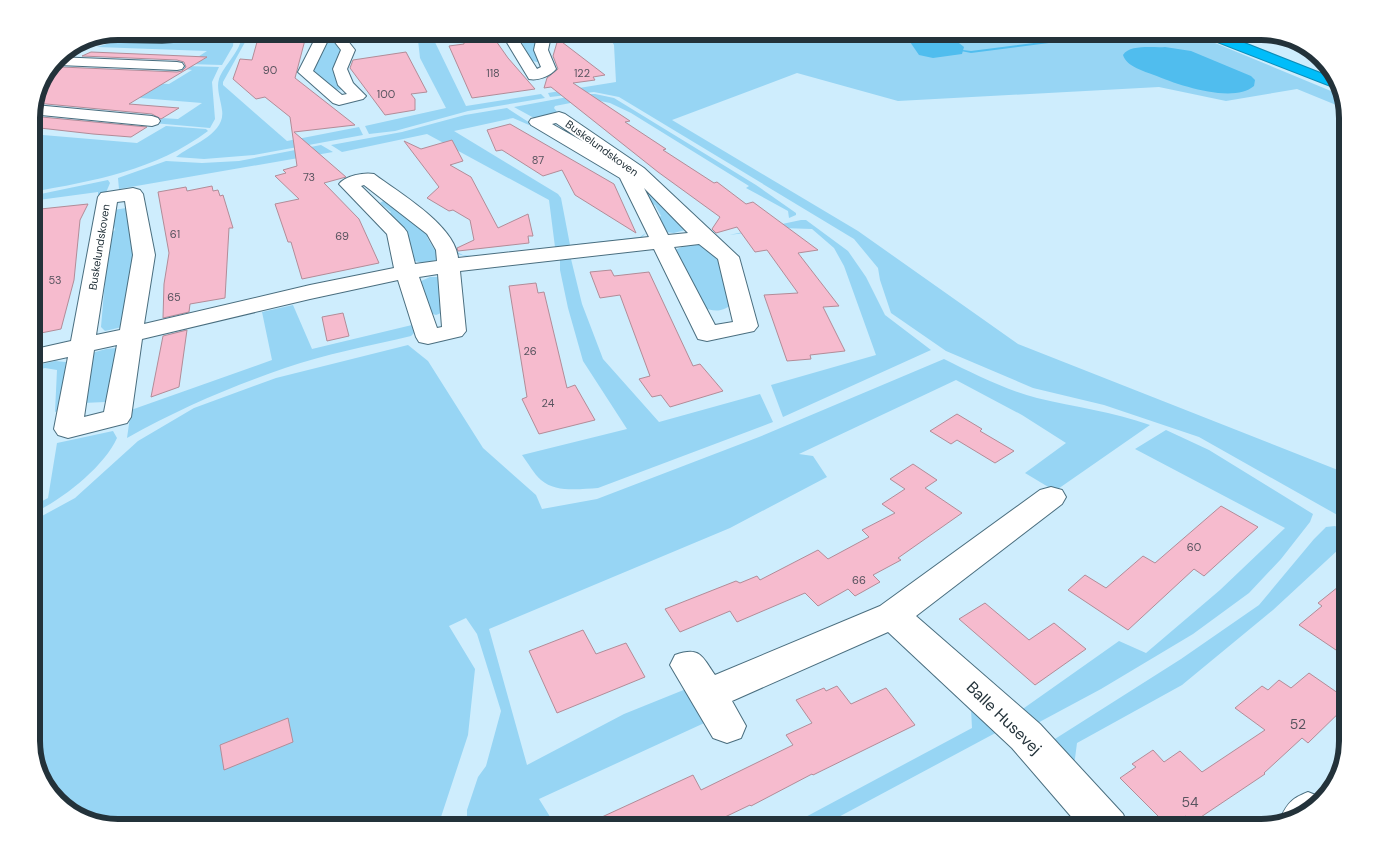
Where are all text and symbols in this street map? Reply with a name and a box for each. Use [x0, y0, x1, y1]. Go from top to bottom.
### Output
house number: 90 [263, 63, 277, 77]
house number: 118 [486, 66, 500, 80]
house number: 122 [574, 66, 590, 80]
house number: 100 [377, 87, 395, 101]
street label: Buskelundskoven [563, 117, 641, 179]
house number: 87 [532, 153, 544, 167]
house number: 73 [303, 170, 315, 184]
street label: Buskelundskoven [85, 203, 113, 291]
house number: 61 [170, 227, 180, 241]
house number: 69 [335, 229, 349, 243]
house number: 53 [48, 273, 62, 287]
house number: 65 [167, 290, 181, 304]
house number: 26 [523, 344, 537, 358]
house number: 24 [542, 396, 555, 410]
house number: 60 [1187, 540, 1201, 554]
house number: 66 [852, 573, 866, 587]
street label: Balle Husevej [962, 677, 1046, 759]
house number: 52 [1290, 715, 1306, 733]
house number: 54 [1181, 793, 1199, 811]

